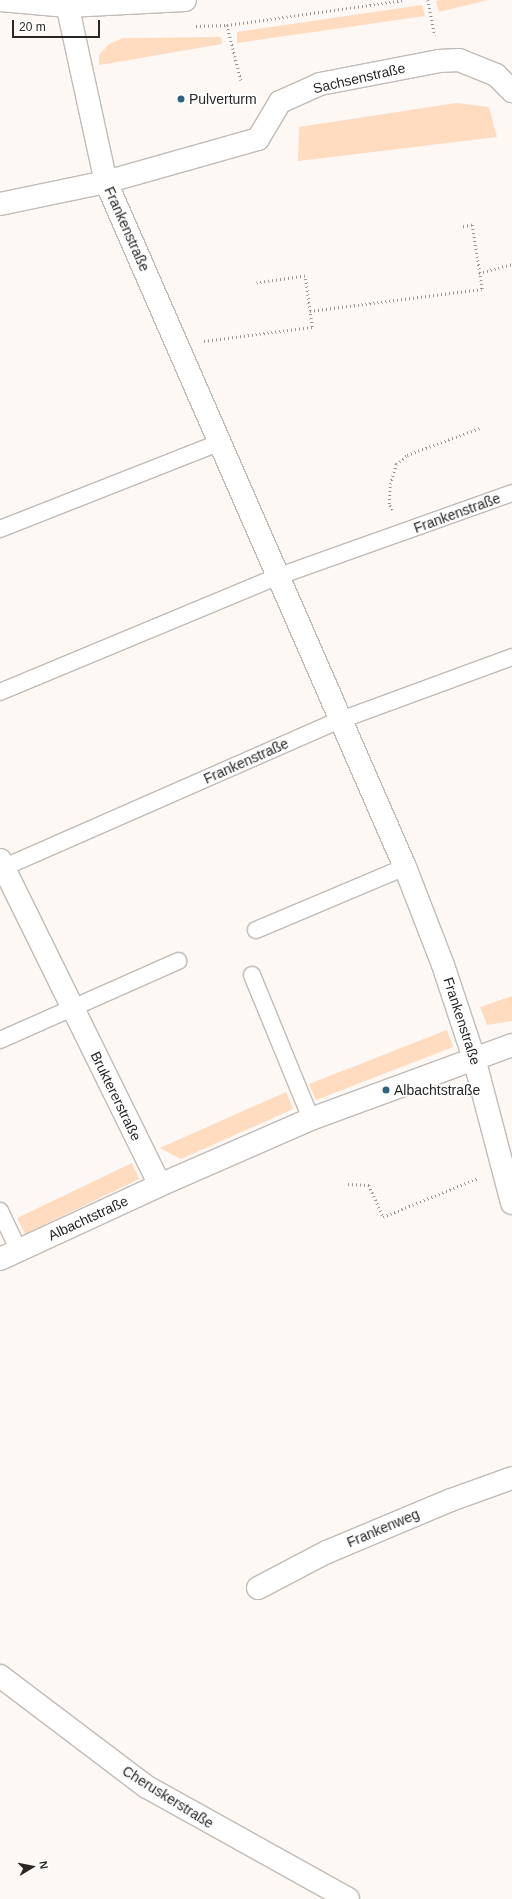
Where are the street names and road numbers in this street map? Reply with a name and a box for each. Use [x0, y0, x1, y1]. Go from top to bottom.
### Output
street label: Sachsenstraße [311, 59, 407, 97]
street label: Frankenstraße [101, 184, 153, 274]
street label: Frankenstraße [411, 490, 503, 536]
street label: Frankenstraße [201, 735, 291, 787]
street label: Frankenstraße [440, 975, 484, 1067]
street label: Bruktererstraße [87, 1049, 145, 1143]
street label: Albachtstraße [45, 1192, 131, 1244]
street label: Frankenweg [344, 1505, 422, 1551]
street label: Cheruskerstraße [119, 1762, 217, 1832]

